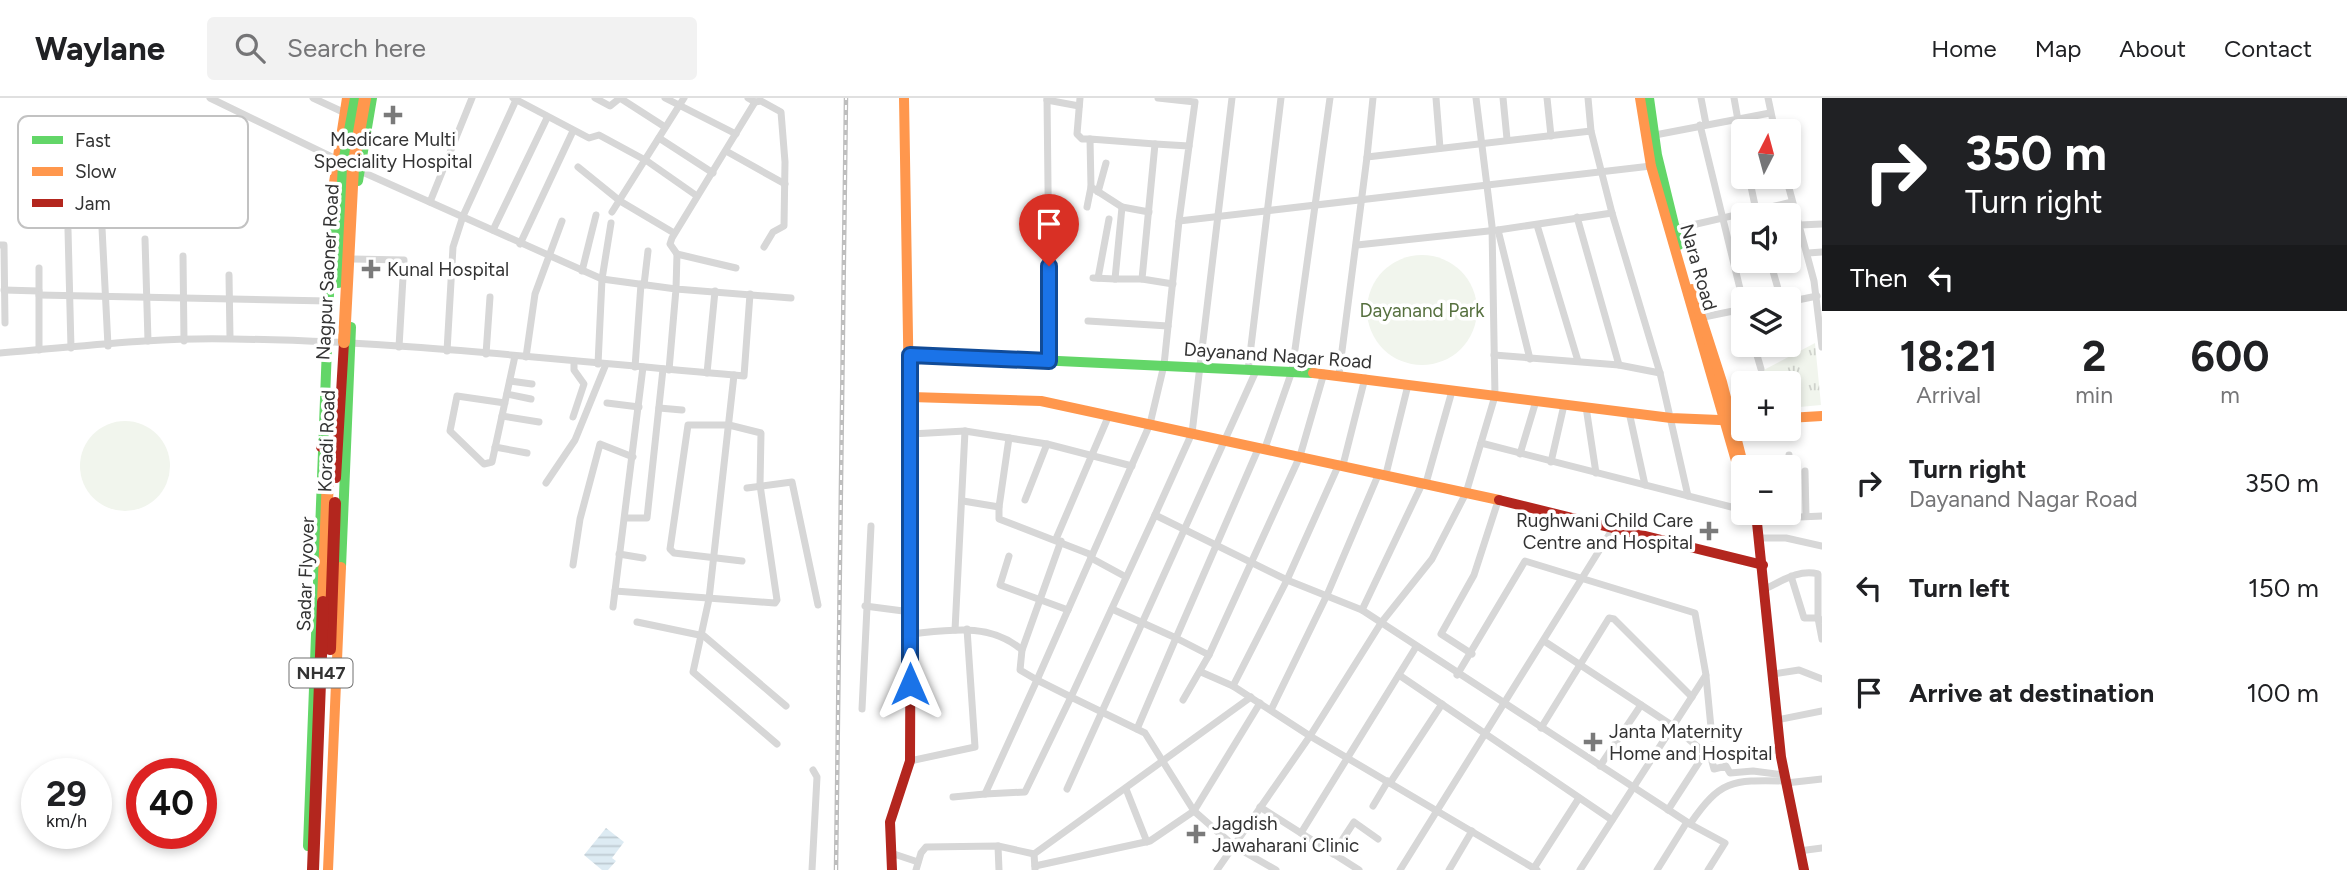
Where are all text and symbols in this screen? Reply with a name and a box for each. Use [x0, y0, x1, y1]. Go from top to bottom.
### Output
search box [207, 17, 697, 80]
text: Waylane [35, 29, 165, 68]
icon: search [231, 29, 269, 67]
text: Search here [287, 32, 426, 64]
text: Home [1931, 34, 1997, 63]
text: Map [2035, 34, 2081, 63]
text: About [2119, 34, 2186, 63]
text: Contact [2224, 34, 2312, 63]
marker: Medicare Multi Speciality Hospital [383, 105, 403, 125]
legend [18, 116, 248, 228]
north arrow [1731, 119, 1801, 189]
map controls [1731, 119, 1801, 525]
text: 350 m [1965, 123, 2107, 182]
icon: right [1850, 126, 1941, 217]
place label: Medicare Multi Speciality Hospital [314, 128, 472, 173]
text: Fast [75, 129, 111, 152]
text: Slow [75, 160, 117, 183]
street label: Nagpur Saoner Road [311, 183, 344, 361]
text: Turn right [1965, 183, 2103, 221]
text: Jam [75, 192, 111, 215]
pin [1019, 194, 1079, 266]
button: sound [1731, 203, 1801, 273]
icon: arrive [1030, 205, 1068, 243]
street label: Nara Road [1675, 221, 1722, 313]
place label: Kunal Hospital [387, 258, 509, 281]
marker: Kunal Hospital [361, 259, 381, 279]
icon: left [1922, 259, 1960, 297]
text: Then [1850, 262, 1908, 294]
button: layers [1731, 287, 1801, 357]
park label: Dayanand Park [1360, 299, 1485, 322]
text: 18:21 [1900, 331, 1998, 382]
text: 2 [2082, 331, 2106, 382]
text: 600 [2191, 331, 2269, 382]
street label: Dayanand Nagar Road [1183, 337, 1373, 374]
button: + [1731, 371, 1801, 441]
text: Arrival [1916, 381, 1981, 409]
text: min [2075, 381, 2113, 409]
text: m [2220, 381, 2240, 409]
street label: Koradi Road [313, 389, 340, 493]
text: Turn right [1909, 453, 2026, 485]
button: − [1731, 455, 1801, 525]
icon: right [1850, 464, 1888, 502]
text: 350 m [2245, 467, 2319, 499]
text: Dayanand Nagar Road [1909, 485, 2138, 513]
place label: Rughwani Child Care Centre and Hospital [1516, 509, 1693, 554]
street label: Sadar Flyover [292, 516, 319, 632]
marker: Rughwani Child Care Centre and Hospital [1699, 521, 1719, 541]
icon: left [1850, 569, 1888, 607]
text: Turn left [1909, 572, 2010, 604]
text: 150 m [2248, 572, 2319, 604]
position arrow [873, 647, 947, 721]
road number: NH47 [290, 658, 352, 688]
icon: arrive [1850, 674, 1888, 712]
text: Arrive at destination [1909, 677, 2154, 709]
text: 100 m [2246, 677, 2319, 709]
place label: Janta Maternity Home and Hospital [1609, 720, 1772, 765]
marker: Janta Maternity Home and Hospital [1583, 732, 1603, 752]
speed limit sign: 40 [126, 758, 217, 849]
text: 29 [46, 773, 87, 815]
text: km/h [46, 810, 87, 832]
place label: Jagdish Jawaharani Clinic [1212, 812, 1359, 857]
marker: Jagdish Jawaharani Clinic [1186, 824, 1206, 844]

